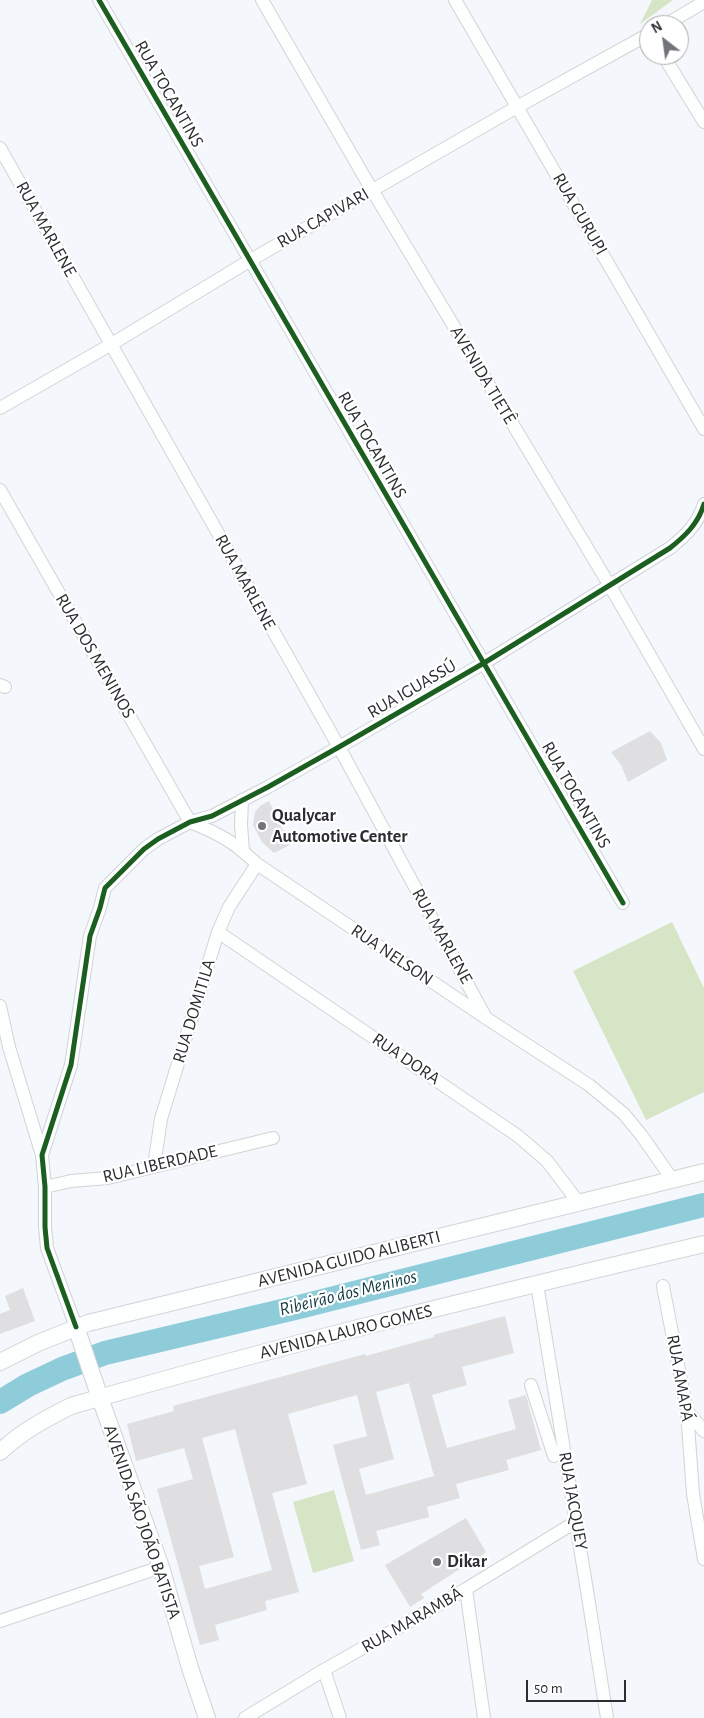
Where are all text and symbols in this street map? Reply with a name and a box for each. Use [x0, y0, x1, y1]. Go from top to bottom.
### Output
north arrow [639, 15, 689, 65]
text: N [649, 19, 665, 36]
street label: RUA TOCANTINS [130, 37, 208, 151]
street label: RUA GURUPI [548, 169, 612, 259]
street label: RUA MARLENE [11, 178, 81, 280]
street label: RUA CAPIVARI [273, 183, 373, 253]
street label: AVENIDA TIETÊ [445, 322, 521, 428]
street label: RUA TOCANTINS [333, 388, 411, 502]
street label: RUA MARLENE [210, 531, 280, 633]
street label: RUA DOS MENINOS [51, 590, 139, 722]
street label: RUA IGUASSÚ [364, 655, 460, 723]
street label: RUA TOCANTINS [537, 738, 615, 852]
place label: Qualycar Automotive Center [272, 805, 408, 848]
marker: Qualycar Automotive Center [256, 820, 268, 832]
street label: RUA MARLENE [407, 885, 477, 987]
street label: RUA NELSON [347, 920, 437, 990]
street label: RUA DOMITILA [168, 957, 220, 1065]
street label: RUA DORA [368, 1028, 444, 1090]
street label: RUA LIBERDADE [101, 1140, 219, 1188]
street label: AVENIDA GUIDO ALIBERTI [255, 1226, 443, 1292]
water label: Ribeirão dos Meninos [277, 1265, 419, 1321]
street label: AVENIDA LAURO GOMES [257, 1300, 435, 1364]
street label: RUA AMAPÁ [662, 1333, 698, 1423]
street label: AVENIDA SÃO JOÃO BATISTA [99, 1422, 185, 1622]
street label: RUA JACQUEY [554, 1450, 592, 1552]
place label: Dikar [447, 1551, 487, 1573]
marker: Dikar [431, 1556, 443, 1568]
street label: RUA MARAMBÁ [358, 1582, 466, 1658]
scale bar [529, 1670, 629, 1702]
text: 50 m [534, 1681, 563, 1696]

